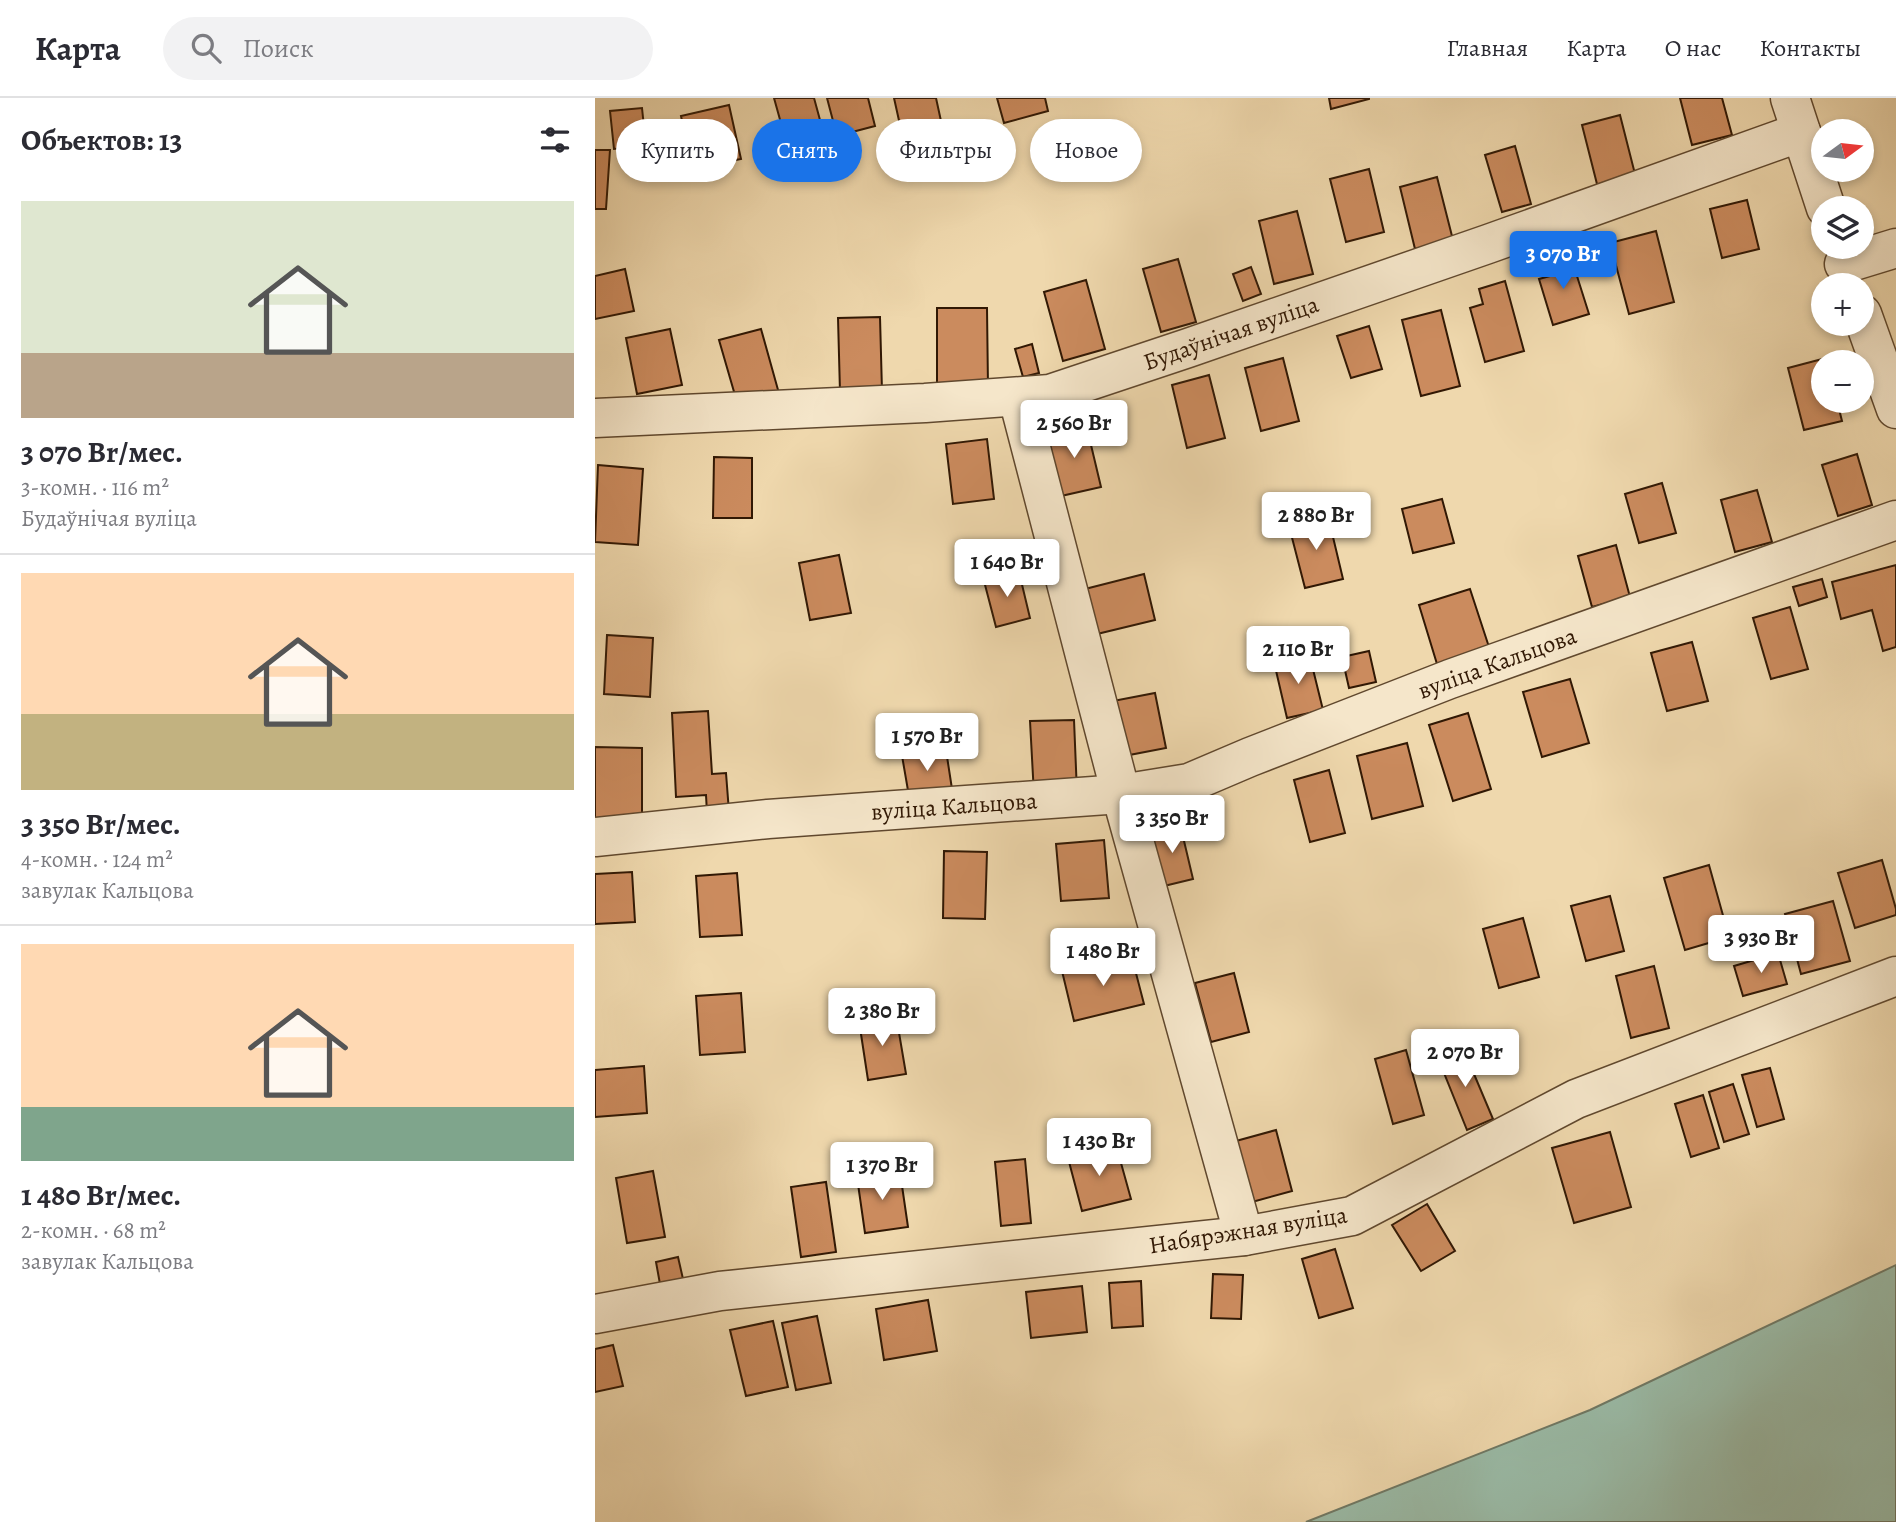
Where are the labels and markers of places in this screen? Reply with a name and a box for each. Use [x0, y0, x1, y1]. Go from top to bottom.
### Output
pin: 3 070 Br [1491, 232, 1635, 291]
pin: 2 560 Br [1002, 400, 1146, 460]
pin: 2 880 Br [1244, 492, 1388, 552]
pin: 1 640 Br [935, 540, 1079, 599]
pin: 2 110 Br [1226, 626, 1370, 686]
pin: 1 570 Br [855, 714, 999, 773]
pin: 3 350 Br [1100, 796, 1244, 855]
pin: 3 930 Br [1689, 916, 1833, 975]
pin: 1 480 Br [1031, 928, 1175, 988]
pin: 2 380 Br [810, 988, 954, 1048]
pin: 2 070 Br [1393, 1030, 1537, 1089]
pin: 1 430 Br [1027, 1118, 1171, 1178]
pin: 1 370 Br [810, 1142, 954, 1202]

